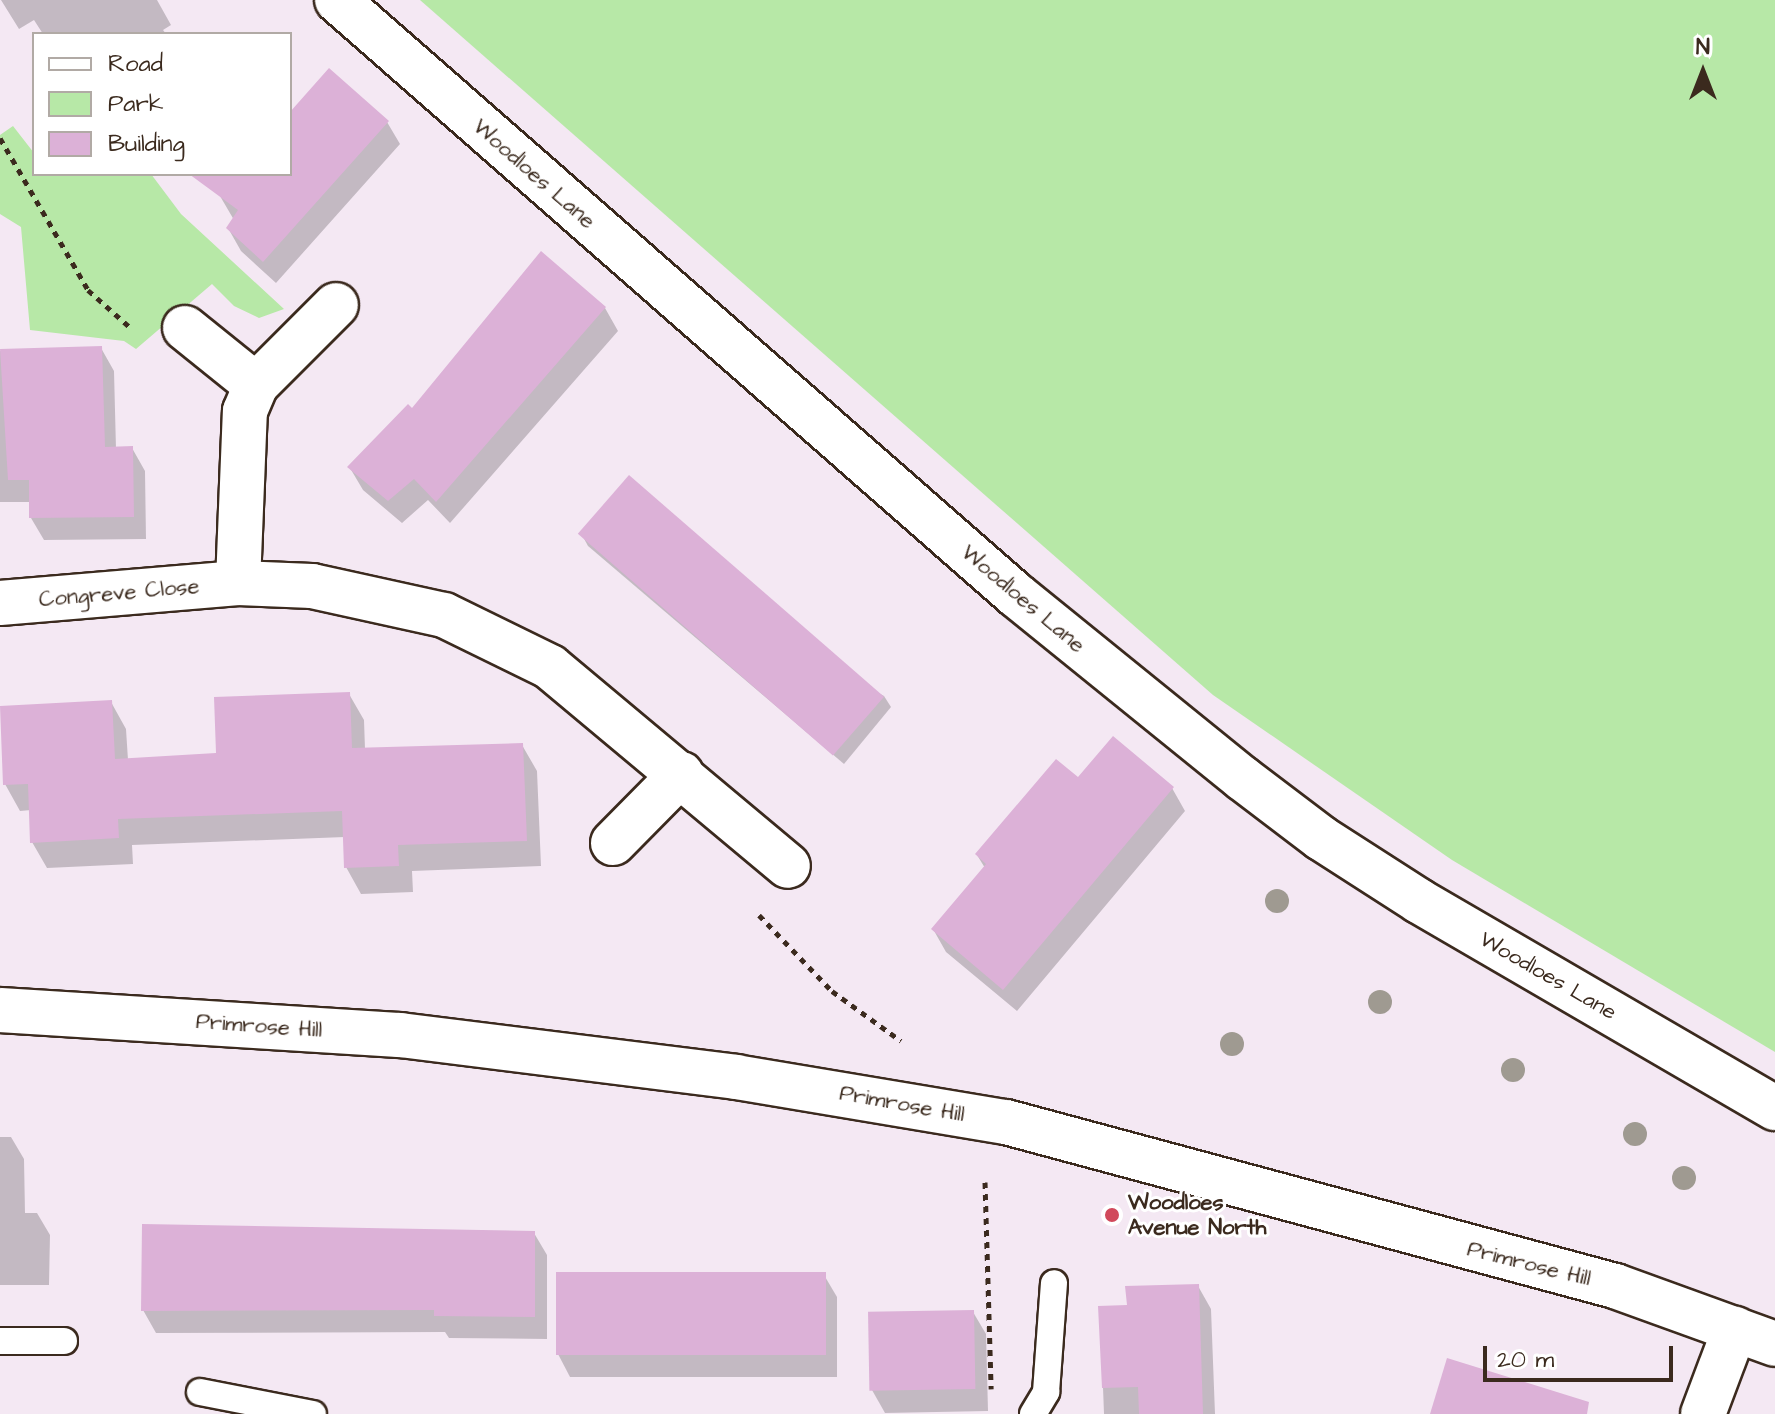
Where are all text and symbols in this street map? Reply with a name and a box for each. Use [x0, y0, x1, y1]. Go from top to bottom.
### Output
legend [32, 32, 292, 176]
north arrow [1663, 32, 1743, 112]
text: N [1696, 32, 1710, 63]
text: Road [108, 47, 163, 81]
text: Park [108, 87, 164, 121]
street label: Woodloes Lane [467, 114, 601, 234]
text: Building [108, 127, 185, 161]
street label: Woodloes Lane [956, 540, 1090, 658]
street label: Congreve Close [38, 573, 200, 613]
street label: Woodloes Lane [1475, 926, 1621, 1026]
street label: Primrose Hill [195, 1008, 323, 1044]
street label: Primrose Hill [837, 1080, 967, 1128]
place label: Woodloes Avenue North [1128, 1189, 1266, 1240]
marker: Woodloes Avenue North [1103, 1206, 1121, 1224]
street label: Primrose Hill [1464, 1236, 1594, 1292]
scale bar [1487, 1330, 1677, 1380]
text: 20 m [1497, 1343, 1554, 1377]

